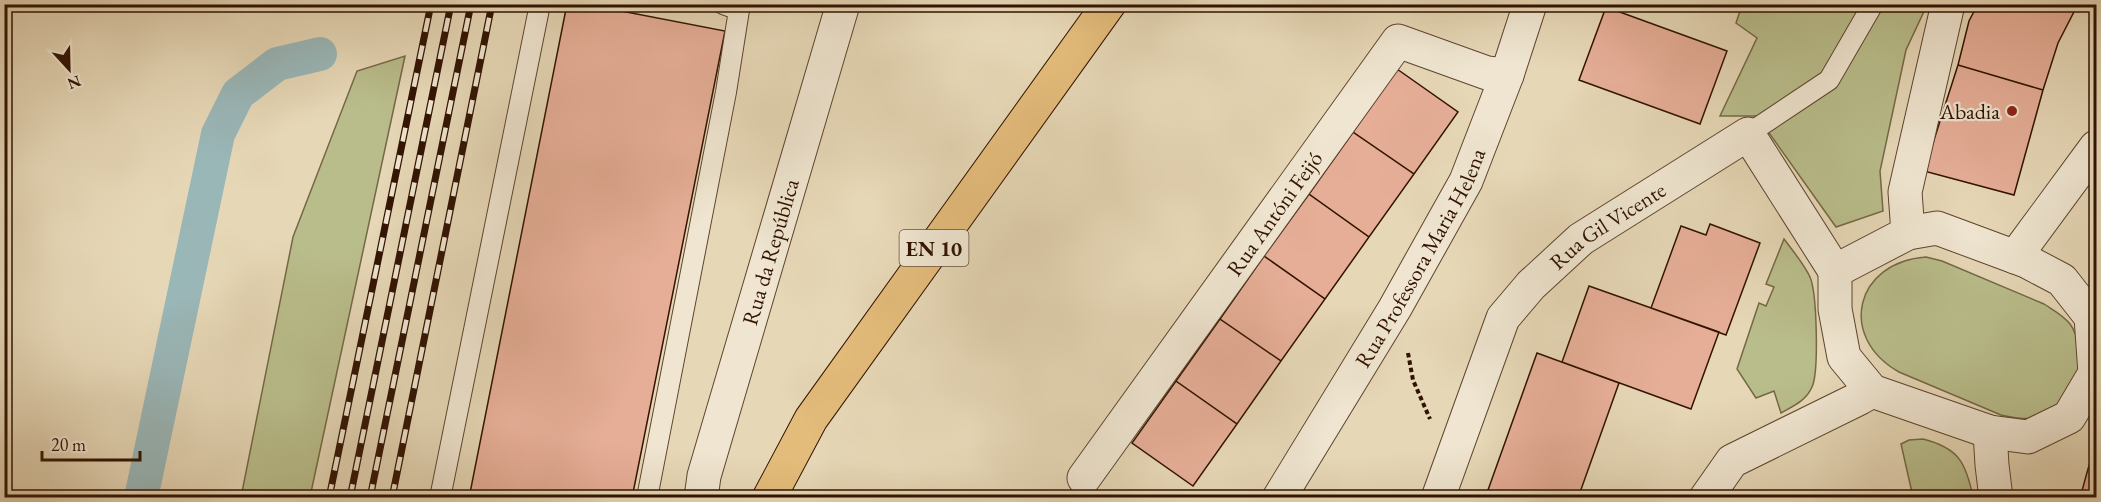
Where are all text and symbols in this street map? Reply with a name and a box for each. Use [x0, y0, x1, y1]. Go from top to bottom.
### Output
north arrow [39, 39, 99, 99]
text: N [64, 70, 84, 95]
place label: Abadia [1939, 97, 2000, 126]
marker: Abadia [2005, 104, 2019, 118]
street label: Rua Professora Maria Helena [1348, 144, 1492, 373]
street label: Rua Antóni Feijó [1220, 145, 1329, 281]
street label: Rua da República [735, 175, 805, 328]
street label: Rua Gil Vicente [1543, 175, 1671, 276]
road number: EN 10 [900, 230, 968, 266]
scale bar [42, 424, 140, 462]
text: 20 m [51, 433, 86, 456]

